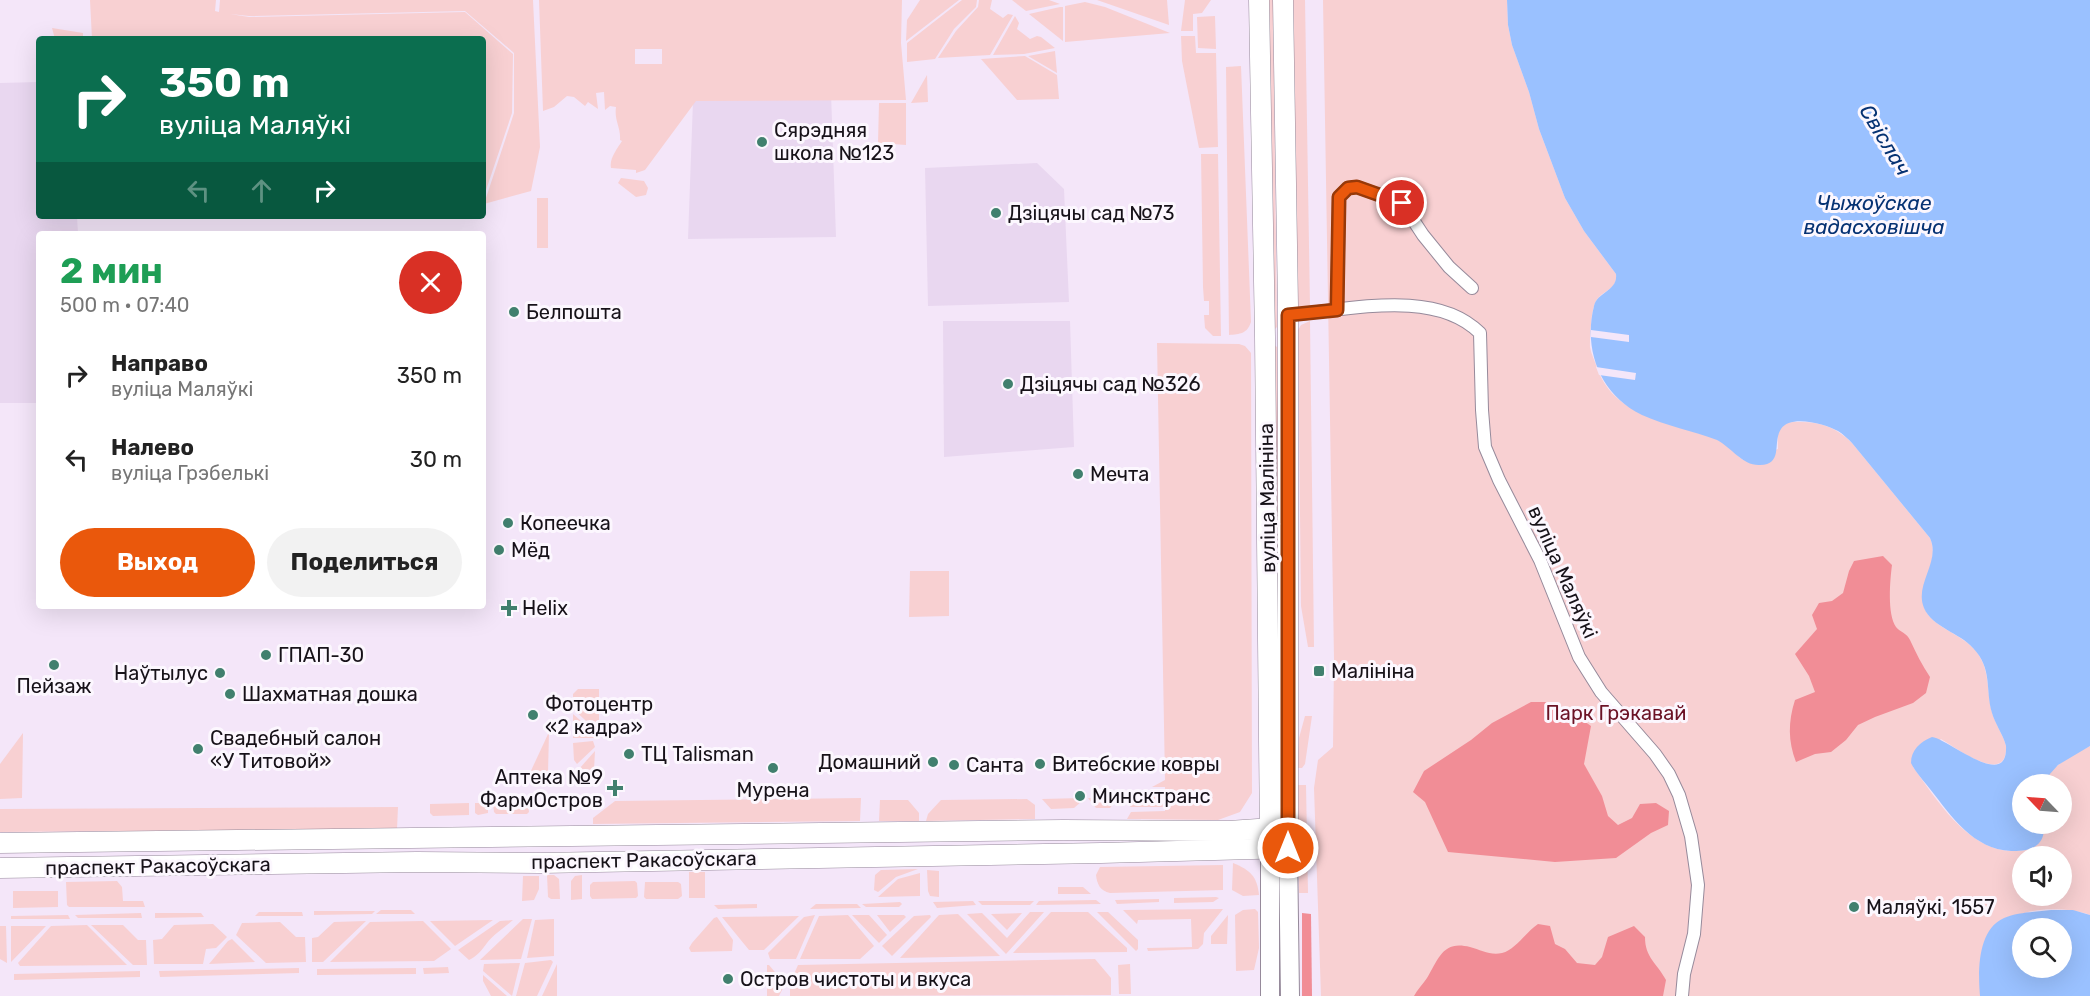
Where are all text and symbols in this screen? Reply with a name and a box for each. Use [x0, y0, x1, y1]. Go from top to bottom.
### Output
text: 350 m [159, 58, 290, 108]
icon: right [60, 60, 138, 138]
water label: Свіслач [1854, 100, 1917, 180]
text: вуліца Маляўкі [159, 109, 351, 141]
place label: Сярэдняя школа №123 [774, 118, 894, 165]
marker: Сярэдняя школа №123 [755, 135, 769, 149]
icon: left [182, 174, 215, 207]
icon: ahead [245, 174, 278, 207]
icon: right [308, 174, 341, 207]
pin [1376, 177, 1427, 228]
icon: arrive [1385, 186, 1418, 219]
water label: Чыжоўскае вадасховішча [1803, 190, 1945, 239]
place label: Дзіцячы сад №73 [1008, 201, 1175, 225]
marker: Дзіцячы сад №73 [989, 206, 1003, 220]
text: 2 мин [60, 249, 163, 292]
button: close [399, 251, 462, 314]
text: 500 m · 07:40 [60, 293, 190, 317]
place label: Белпошта [526, 300, 622, 324]
marker: Белпошта [507, 305, 521, 319]
text: Направо [111, 350, 208, 377]
icon: right [60, 359, 93, 392]
text: 350 m [397, 362, 462, 389]
place label: Дзіцячы сад №326 [1020, 372, 1201, 396]
text: вуліца Маляўкі [111, 377, 253, 401]
marker: Дзіцячы сад №326 [1001, 377, 1015, 391]
street label: вуліца Малініна [1254, 423, 1280, 573]
text: Налево [111, 434, 194, 461]
icon: left [60, 443, 93, 476]
text: 30 m [410, 446, 462, 473]
text: вуліца Грэбелькі [111, 461, 269, 485]
place label: Мечта [1090, 462, 1149, 486]
marker: Мечта [1071, 467, 1085, 481]
street label: вуліца Маляўкі [1523, 502, 1603, 642]
place label: Копеечка [520, 511, 611, 535]
marker: Копеечка [501, 516, 515, 530]
button: Выход [60, 528, 255, 597]
button: Поделиться [267, 528, 462, 597]
place label: Мёд [511, 538, 550, 562]
marker: Мёд [492, 543, 506, 557]
place label: Helix [522, 596, 568, 620]
marker: Helix [500, 599, 518, 617]
place label: ГПАП-30 [278, 643, 364, 667]
marker: ГПАП-30 [259, 648, 273, 662]
marker: Пейзаж [47, 658, 61, 672]
place label: Малініна [1331, 659, 1415, 683]
place label: Наўтылус [114, 661, 208, 685]
marker: Малініна [1312, 664, 1326, 678]
marker: Наўтылус [213, 666, 227, 680]
place label: Пейзаж [17, 674, 91, 698]
place label: Шахматная дошка [242, 682, 418, 706]
marker: Шахматная дошка [223, 687, 237, 701]
place label: Фотоцентр «2 кадра» [545, 692, 653, 739]
park label: Парк Грэкавай [1546, 701, 1686, 725]
marker: Фотоцентр «2 кадра» [526, 708, 540, 722]
place label: Свадебный салон «У Титовой» [210, 726, 381, 773]
marker: Свадебный салон «У Титовой» [191, 742, 205, 756]
place label: ТЦ Talisman [641, 742, 754, 766]
marker: ТЦ Talisman [622, 747, 636, 761]
place label: Домашний [818, 750, 921, 774]
place label: Витебские ковры [1052, 752, 1220, 776]
place label: Санта [966, 753, 1024, 777]
marker: Домашний [926, 755, 940, 769]
marker: Витебские ковры [1033, 757, 1047, 771]
marker: Санта [947, 758, 961, 772]
marker: Мурена [766, 761, 780, 775]
place label: Аптека №9 ФармОстров [480, 765, 603, 812]
north arrow [2012, 774, 2072, 834]
map controls [2012, 774, 2072, 978]
place label: Мурена [736, 778, 810, 802]
marker: Аптека №9 ФармОстров [608, 781, 622, 795]
place label: Минсктранс [1092, 784, 1210, 808]
marker: Минсктранс [1073, 789, 1087, 803]
position arrow [1256, 816, 1320, 880]
street label: праспект Ракасоўскага [531, 846, 757, 874]
button: sound [2012, 846, 2072, 906]
street label: праспект Ракасоўскага [45, 852, 271, 880]
place label: Маляўкі, 1557 [1866, 895, 1994, 919]
marker: Маляўкі, 1557 [1847, 900, 1861, 914]
button: search [2012, 918, 2072, 978]
place label: Остров чистоты и вкуса [740, 967, 971, 991]
marker: Остров чистоты и вкуса [721, 972, 735, 986]

